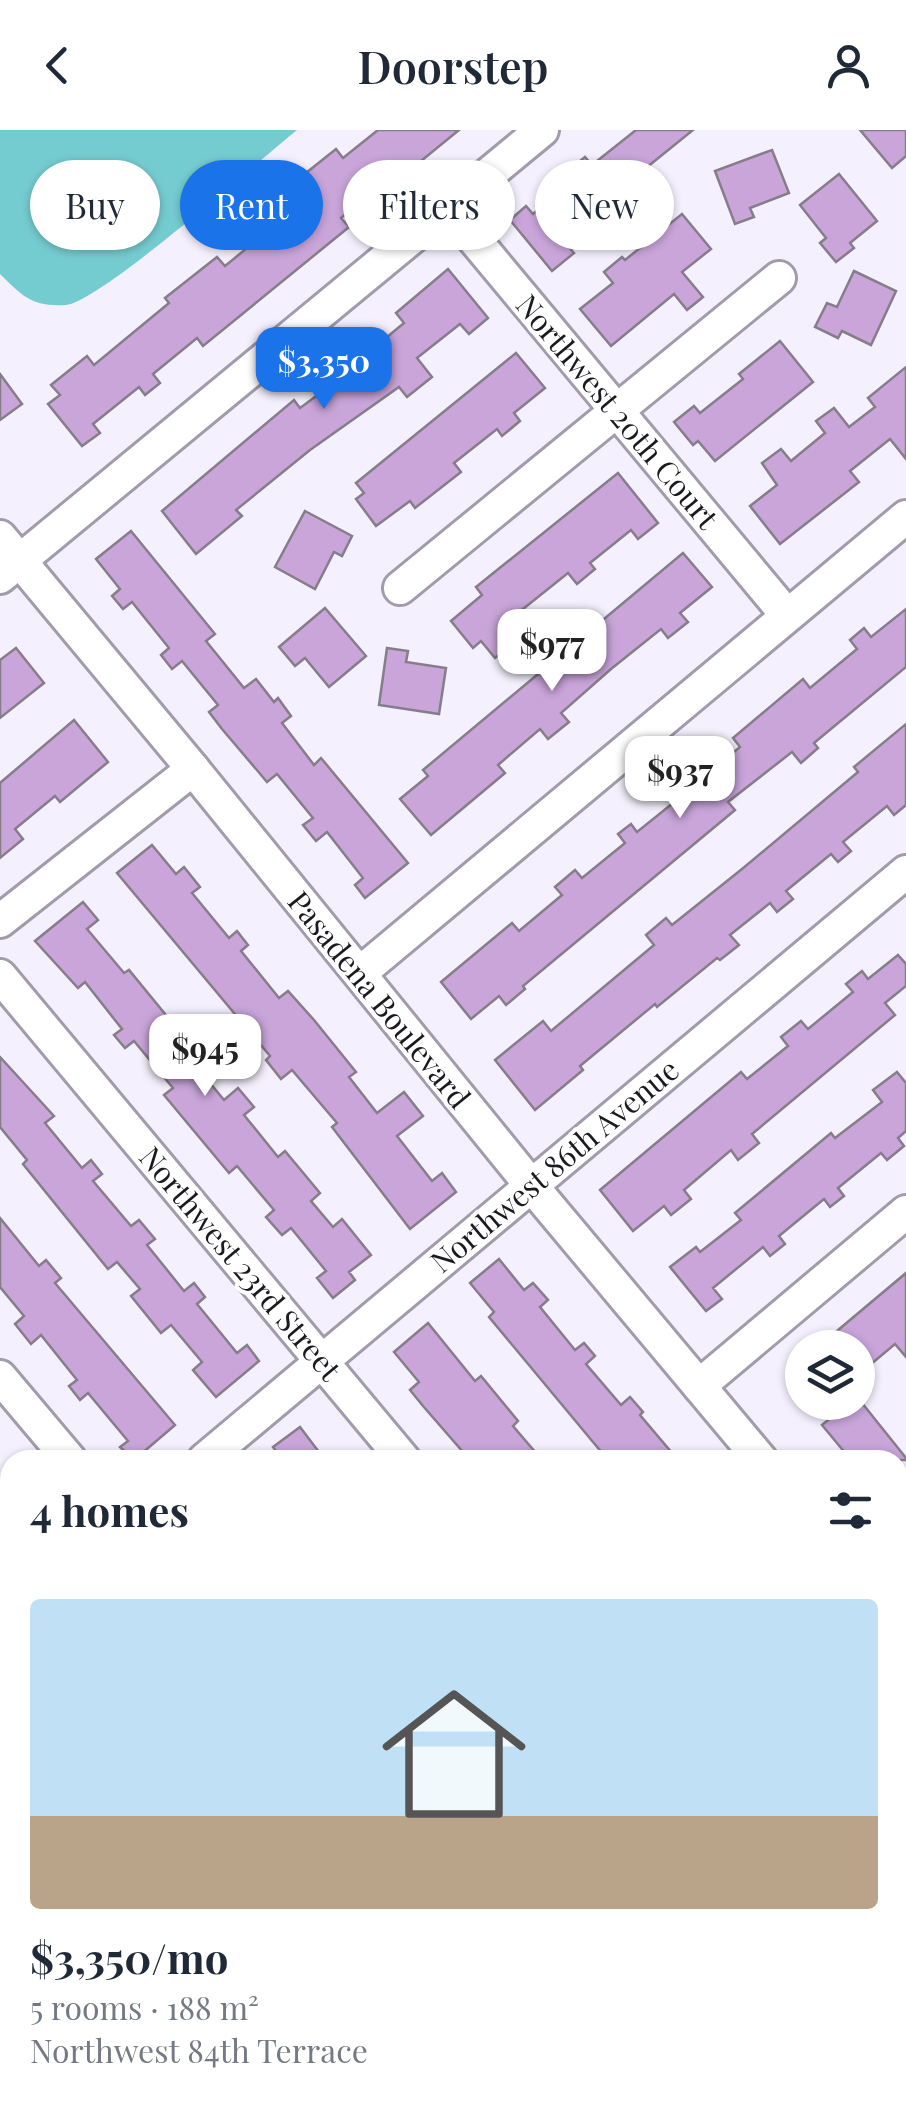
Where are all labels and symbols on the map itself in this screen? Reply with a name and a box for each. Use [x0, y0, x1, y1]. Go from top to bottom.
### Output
street label: Northwest 20th Court [508, 286, 728, 537]
pin: $3,350 [243, 327, 405, 412]
pin: $977 [493, 609, 611, 694]
pin: $937 [621, 736, 739, 821]
street label: Pasadena Boulevard [280, 882, 480, 1116]
pin: $945 [146, 1014, 264, 1099]
street label: Northwest 86th Avenue [422, 1049, 686, 1281]
street label: Northwest 23rd Street [131, 1138, 351, 1389]

